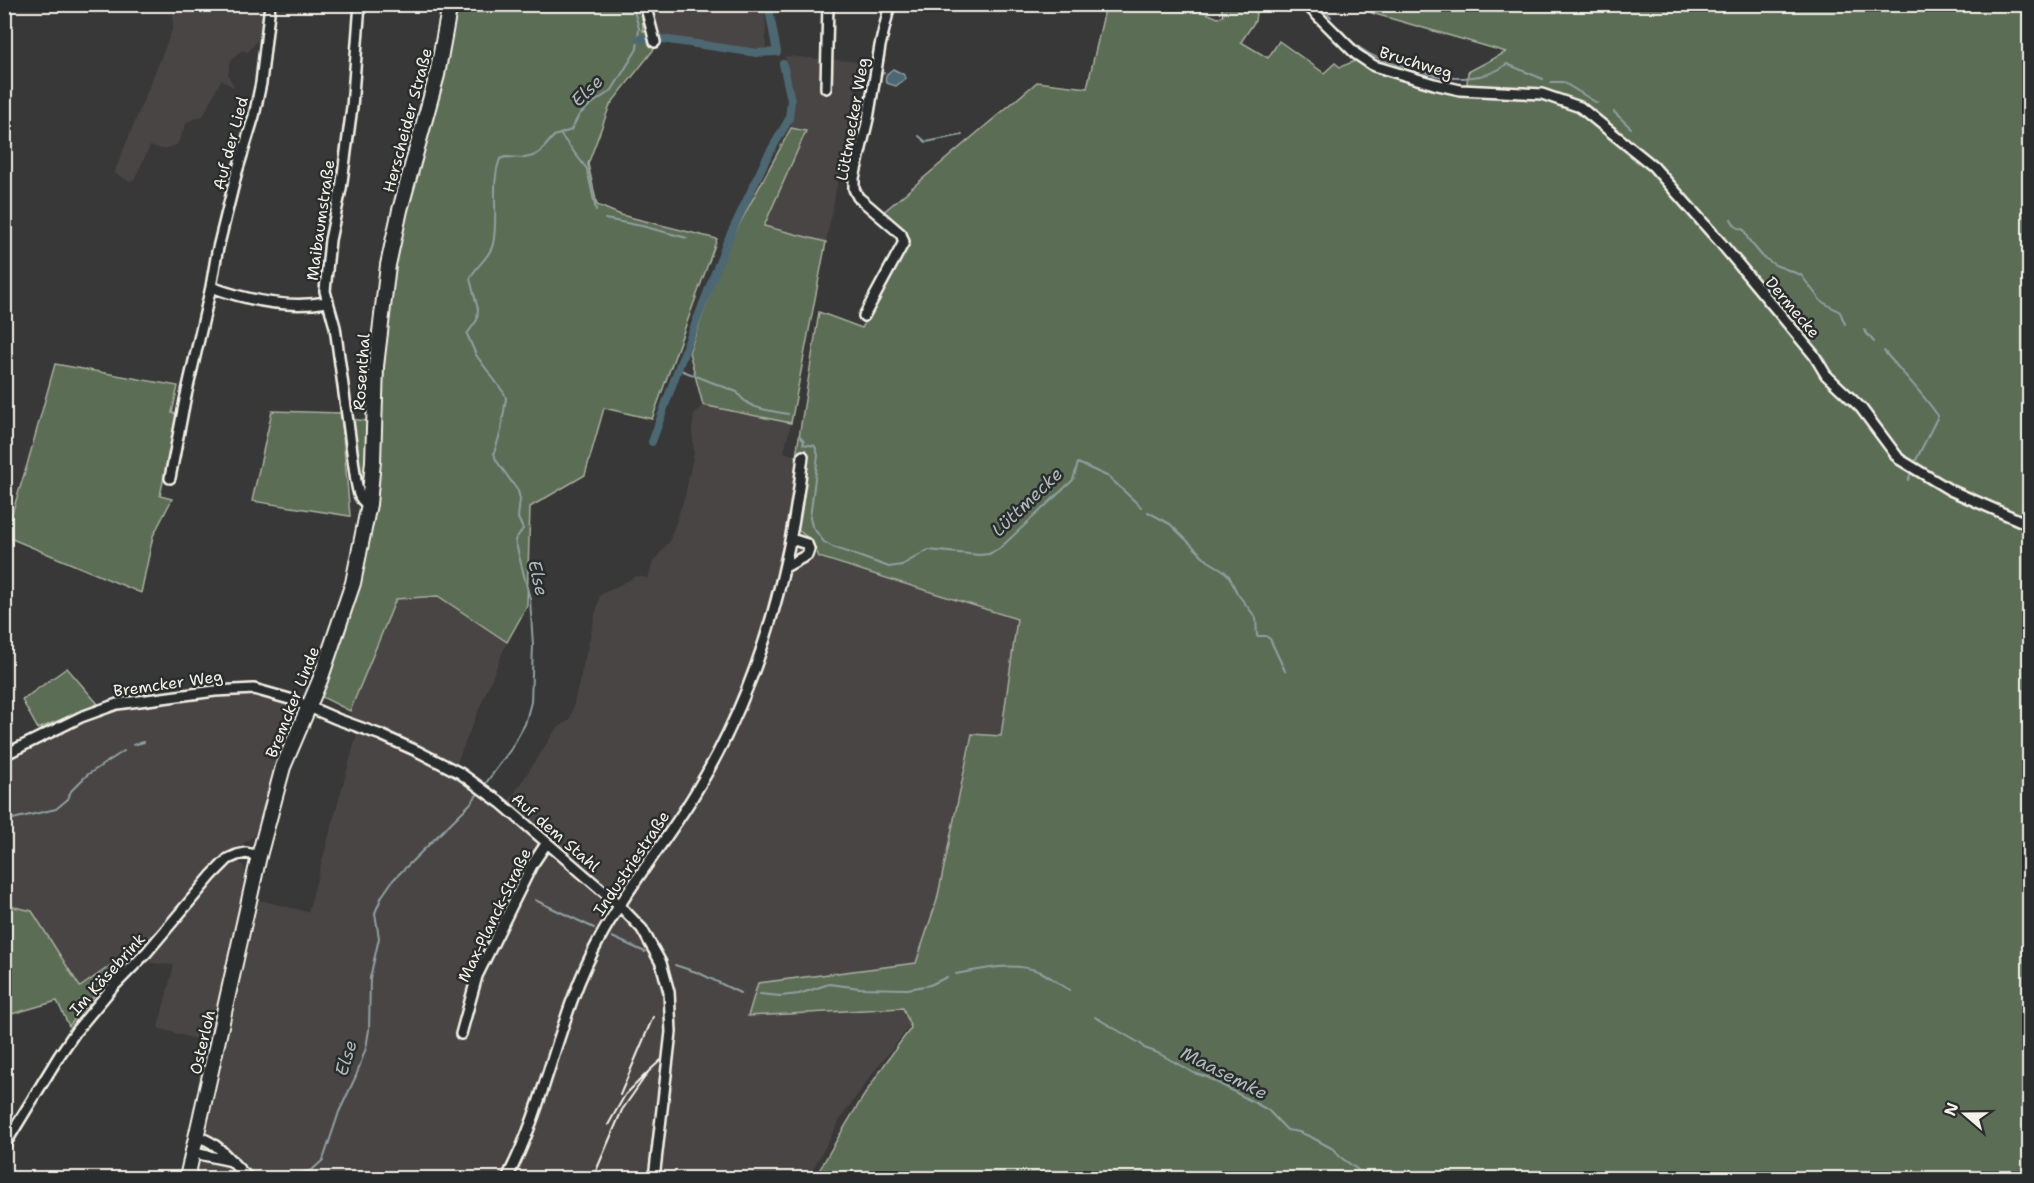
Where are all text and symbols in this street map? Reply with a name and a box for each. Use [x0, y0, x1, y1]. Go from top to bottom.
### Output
street label: Bruchweg [1377, 41, 1455, 84]
street label: Herscheider Straße [378, 46, 437, 195]
street label: Lüttmecker Weg [831, 56, 874, 182]
water label: Else [566, 70, 608, 112]
street label: Auf der Lied [208, 94, 253, 192]
street label: Maibaumstraße [302, 158, 339, 282]
street label: Dermecke [1761, 272, 1825, 342]
street label: Rosenthal [348, 332, 375, 411]
water label: Lüttmecke [986, 462, 1068, 542]
water label: Else [522, 558, 554, 598]
street label: Bremcker Linde [261, 643, 324, 761]
street label: Bremcker Weg [112, 665, 224, 702]
street label: Auf dem Stahl [507, 788, 604, 877]
street label: Industriestraße [589, 807, 674, 920]
street label: Max-Planck-Straße [453, 845, 536, 986]
street label: Im Käsebrink [65, 929, 150, 1020]
street label: Osterloh [185, 1008, 220, 1076]
water label: Else [329, 1037, 363, 1079]
water label: Maasemke [1177, 1041, 1271, 1105]
north arrow [1935, 1084, 1995, 1144]
text: N [1939, 1099, 1963, 1119]

